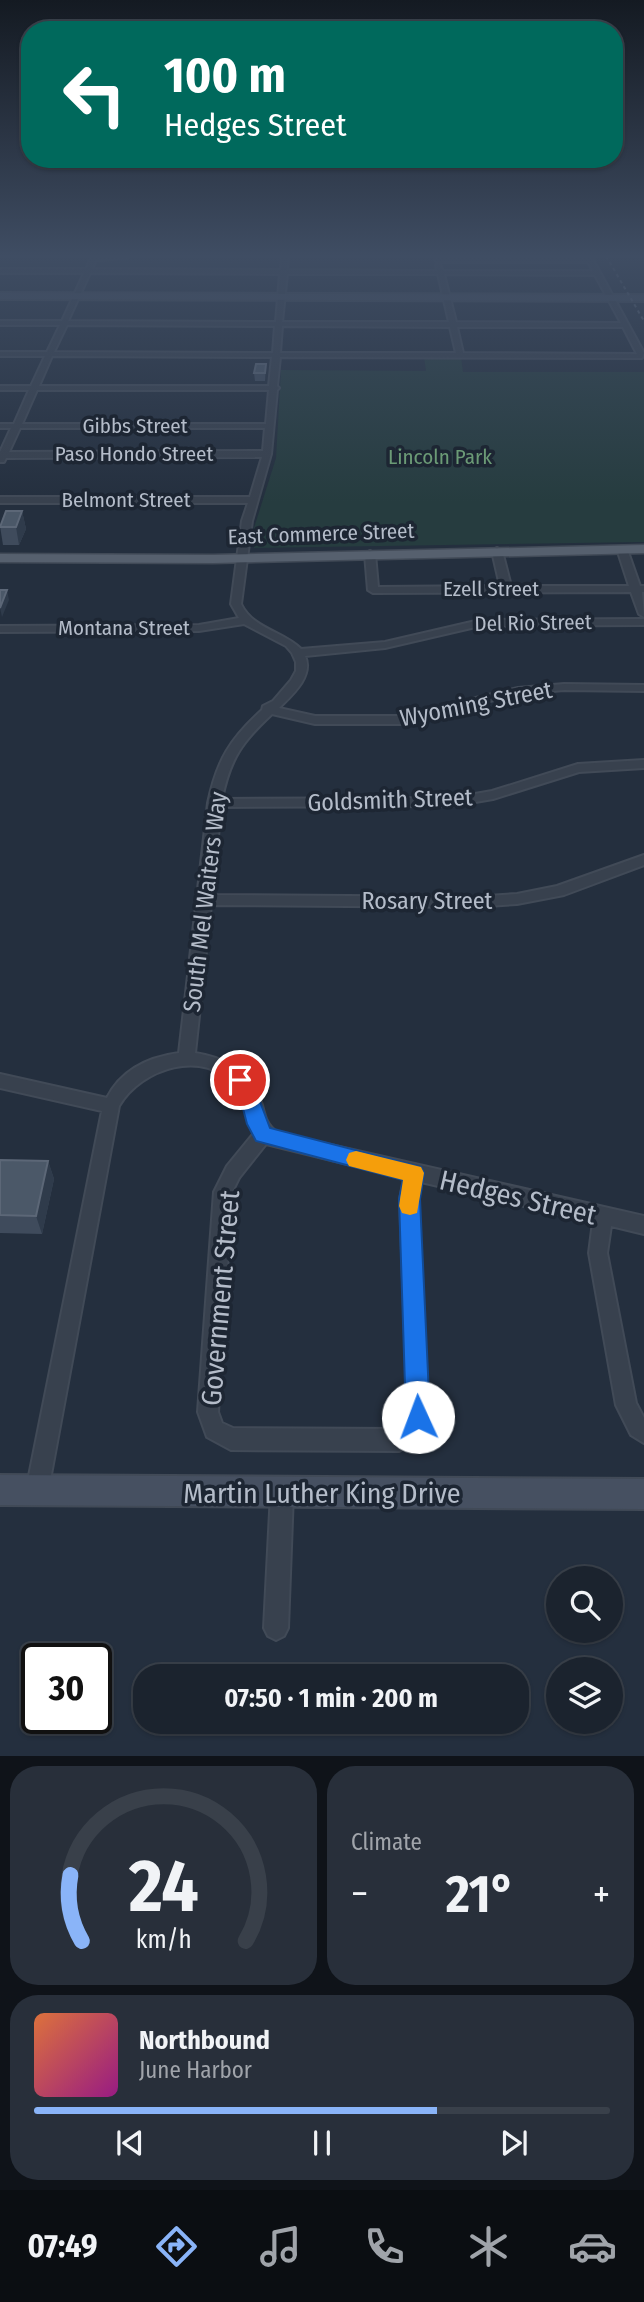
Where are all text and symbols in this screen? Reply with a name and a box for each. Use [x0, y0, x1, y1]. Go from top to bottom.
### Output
text: 100 m [164, 46, 286, 105]
icon: left [49, 49, 140, 140]
text: Hedges Street [164, 106, 347, 144]
street label: Gibbs Street [82, 413, 188, 439]
street label: Paso Hondo Street [55, 441, 213, 467]
park label: Lincoln Park [388, 444, 492, 470]
street label: Belmont Street [61, 487, 191, 513]
street label: East Commerce Street [227, 518, 415, 550]
street label: Ezell Street [443, 576, 539, 602]
street label: Del Rio Street [474, 609, 592, 637]
street label: Montana Street [58, 615, 190, 641]
street label: Wyoming Street [398, 676, 555, 732]
street label: Goldsmith Street [307, 783, 473, 817]
street label: South Mel Waiters Way [178, 790, 232, 1014]
street label: Rosary Street [362, 887, 493, 915]
pin [210, 1050, 270, 1110]
icon: arrive [221, 1061, 259, 1099]
street label: Hedges Street [436, 1163, 600, 1232]
street label: Government Street [195, 1188, 246, 1407]
position arrow [381, 1380, 455, 1454]
street label: Martin Luther King Drive [183, 1477, 461, 1510]
map controls [546, 1566, 623, 1734]
button: search [546, 1566, 623, 1643]
speed limit sign: 30 [21, 1643, 112, 1734]
button: layers [546, 1657, 623, 1734]
text: 07:50 · 1 min · 200 m [224, 1683, 438, 1714]
text: Climate [351, 1828, 422, 1856]
text: 24 [128, 1844, 198, 1931]
text: 21° [446, 1863, 515, 1926]
text: − [351, 1871, 368, 1917]
text: + [593, 1871, 610, 1917]
text: km/h [136, 1925, 191, 1955]
text: Northbound [139, 2025, 270, 2056]
text: June Harbor [139, 2056, 252, 2084]
icon: previous [111, 2124, 149, 2162]
icon: pause [303, 2124, 341, 2162]
icon: next [495, 2124, 533, 2162]
icon: directions [152, 2222, 201, 2271]
icon: music [256, 2222, 305, 2271]
icon: phone [360, 2222, 409, 2271]
icon: climate [464, 2222, 513, 2271]
icon: car [568, 2222, 617, 2271]
text: 07:49 [27, 2227, 98, 2265]

